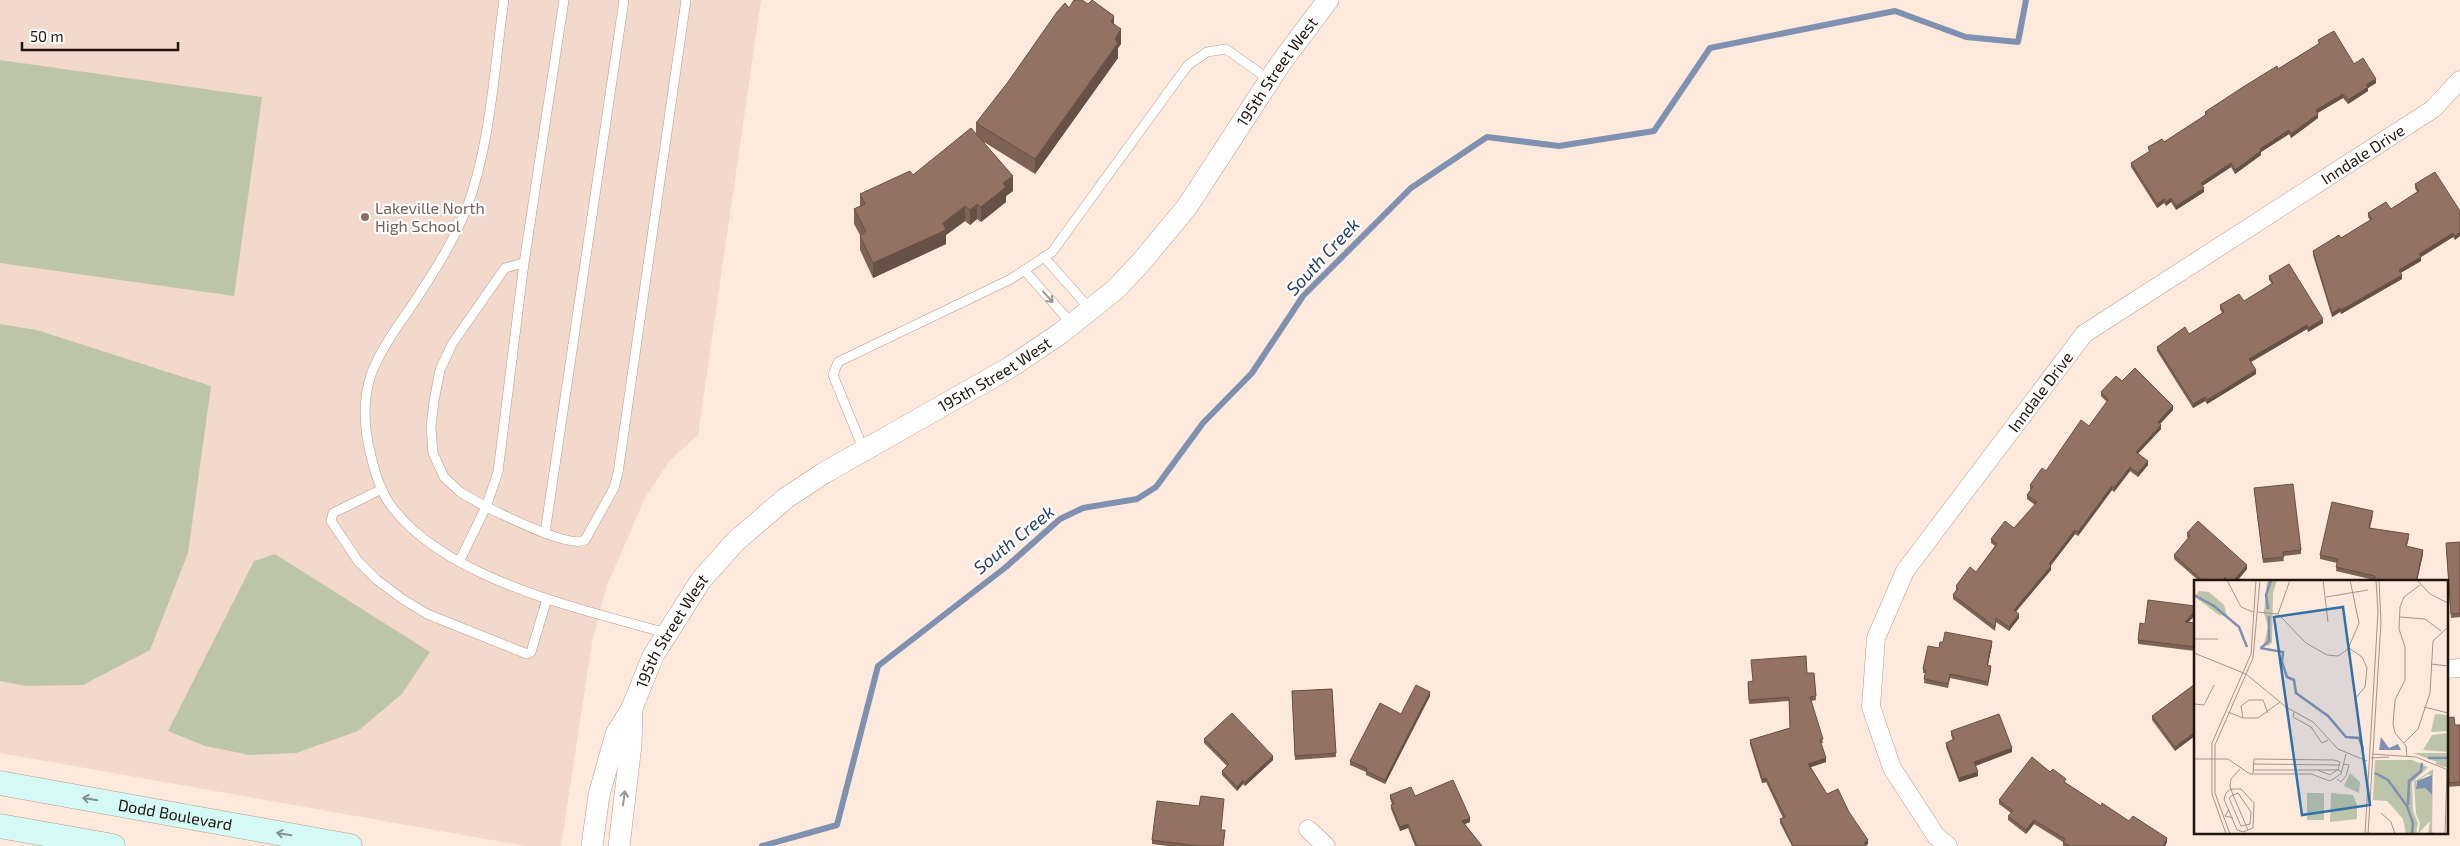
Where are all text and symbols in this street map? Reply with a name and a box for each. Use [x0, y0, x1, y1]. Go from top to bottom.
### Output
street label: 195th Street West [1232, 13, 1321, 130]
scale bar [22, 20, 179, 52]
text: 50 m [30, 27, 64, 45]
street label: Inndale Drive [2317, 120, 2408, 188]
place label: Lakeville North High School [375, 198, 485, 235]
marker: Lakeville North High School [359, 211, 371, 223]
water label: South Creek [1281, 213, 1364, 299]
one-way arrow [1043, 291, 1054, 304]
street label: 195th Street West [934, 333, 1054, 415]
street label: Inndale Drive [2004, 347, 2076, 435]
water label: South Creek [969, 500, 1058, 578]
street label: 195th Street West [631, 570, 711, 691]
inset map [2194, 580, 2448, 834]
one-way arrow [619, 790, 629, 806]
one-way arrow [82, 794, 98, 804]
street label: Dodd Boulevard [117, 794, 234, 834]
one-way arrow [277, 829, 293, 839]

